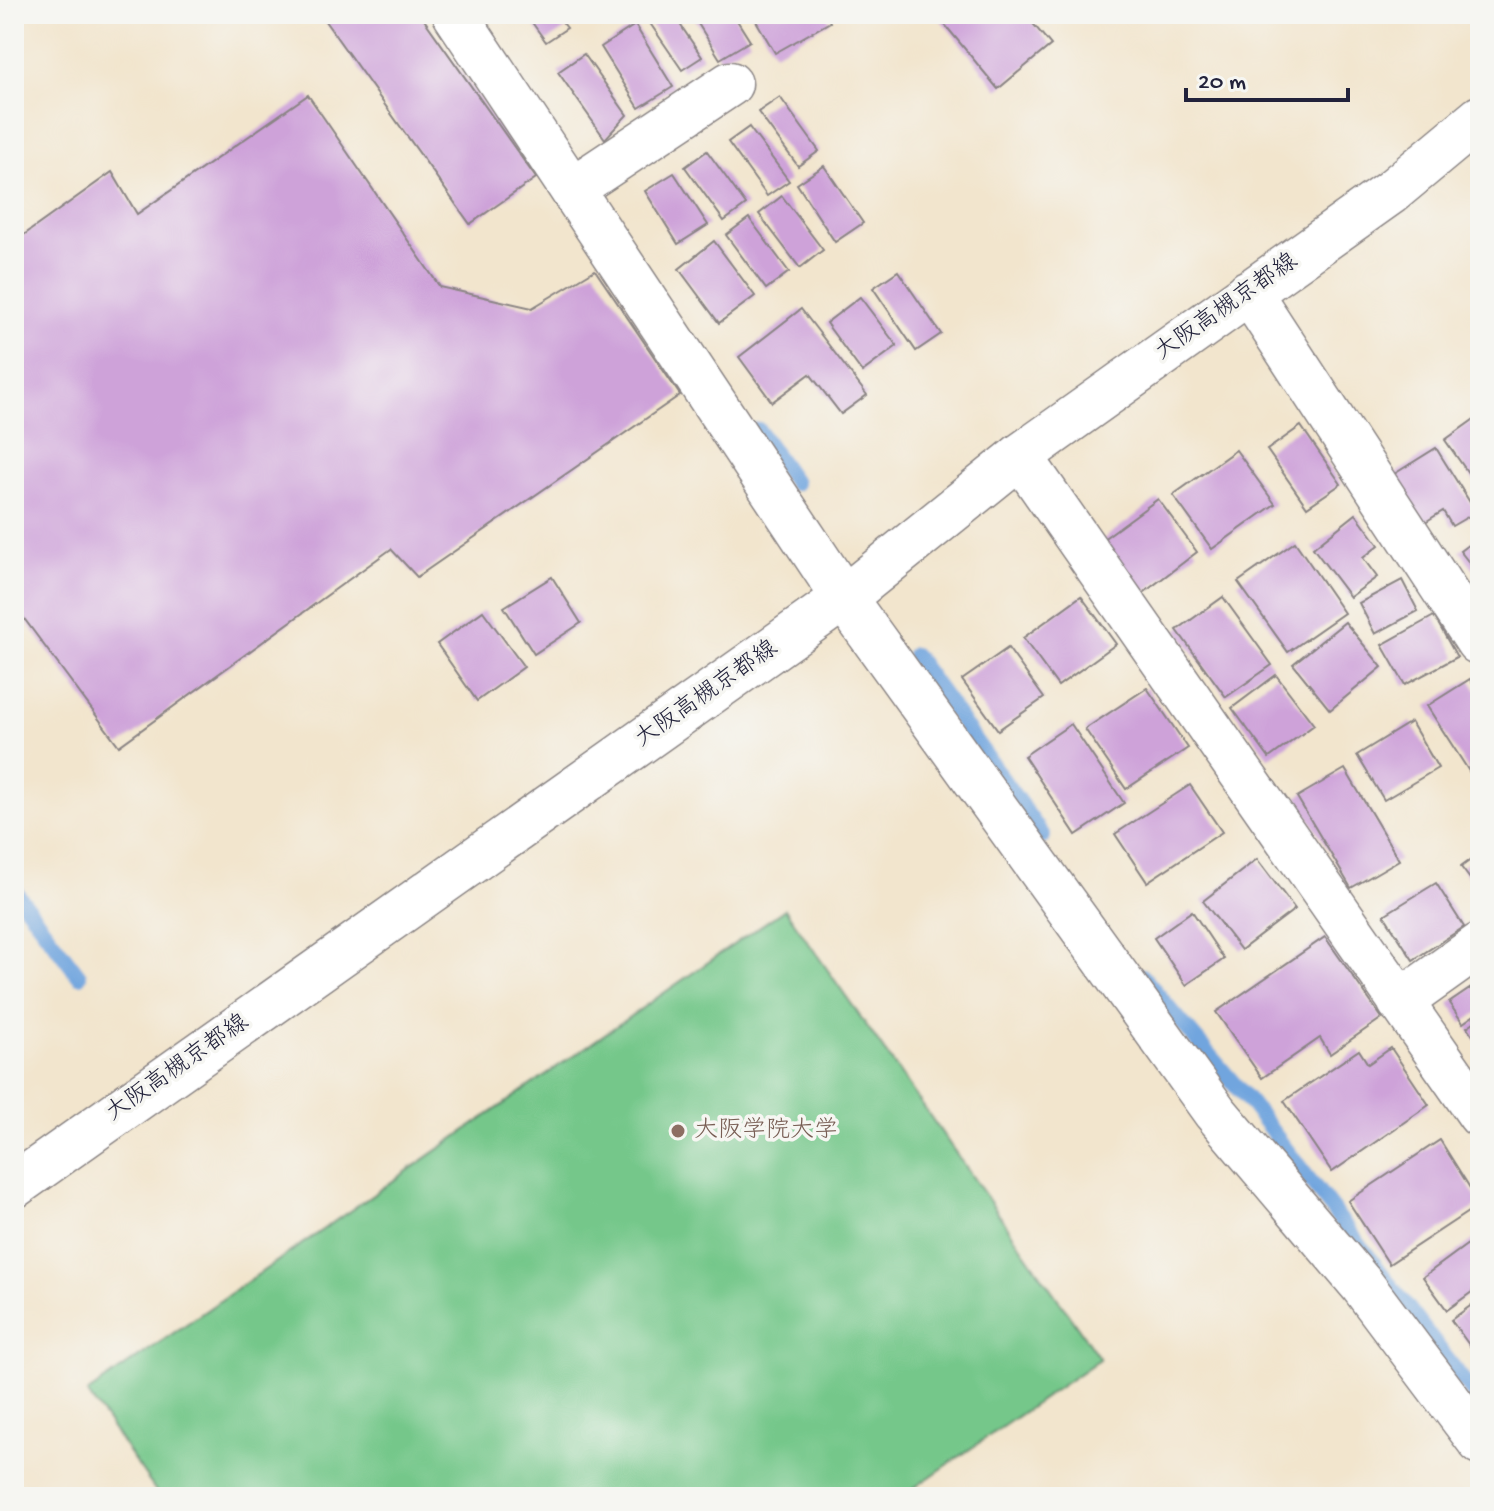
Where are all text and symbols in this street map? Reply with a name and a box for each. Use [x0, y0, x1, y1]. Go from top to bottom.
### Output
scale bar [1186, 52, 1348, 102]
text: 20 m [1198, 69, 1246, 98]
street label: 大阪高槻京都線 [1149, 247, 1304, 368]
street label: 大阪高槻京都線 [629, 634, 784, 755]
street label: 大阪高槻京都線 [100, 1008, 255, 1129]
place label: 大阪学院大学 [694, 1116, 838, 1146]
marker: 大阪学院大学 [669, 1122, 687, 1140]

